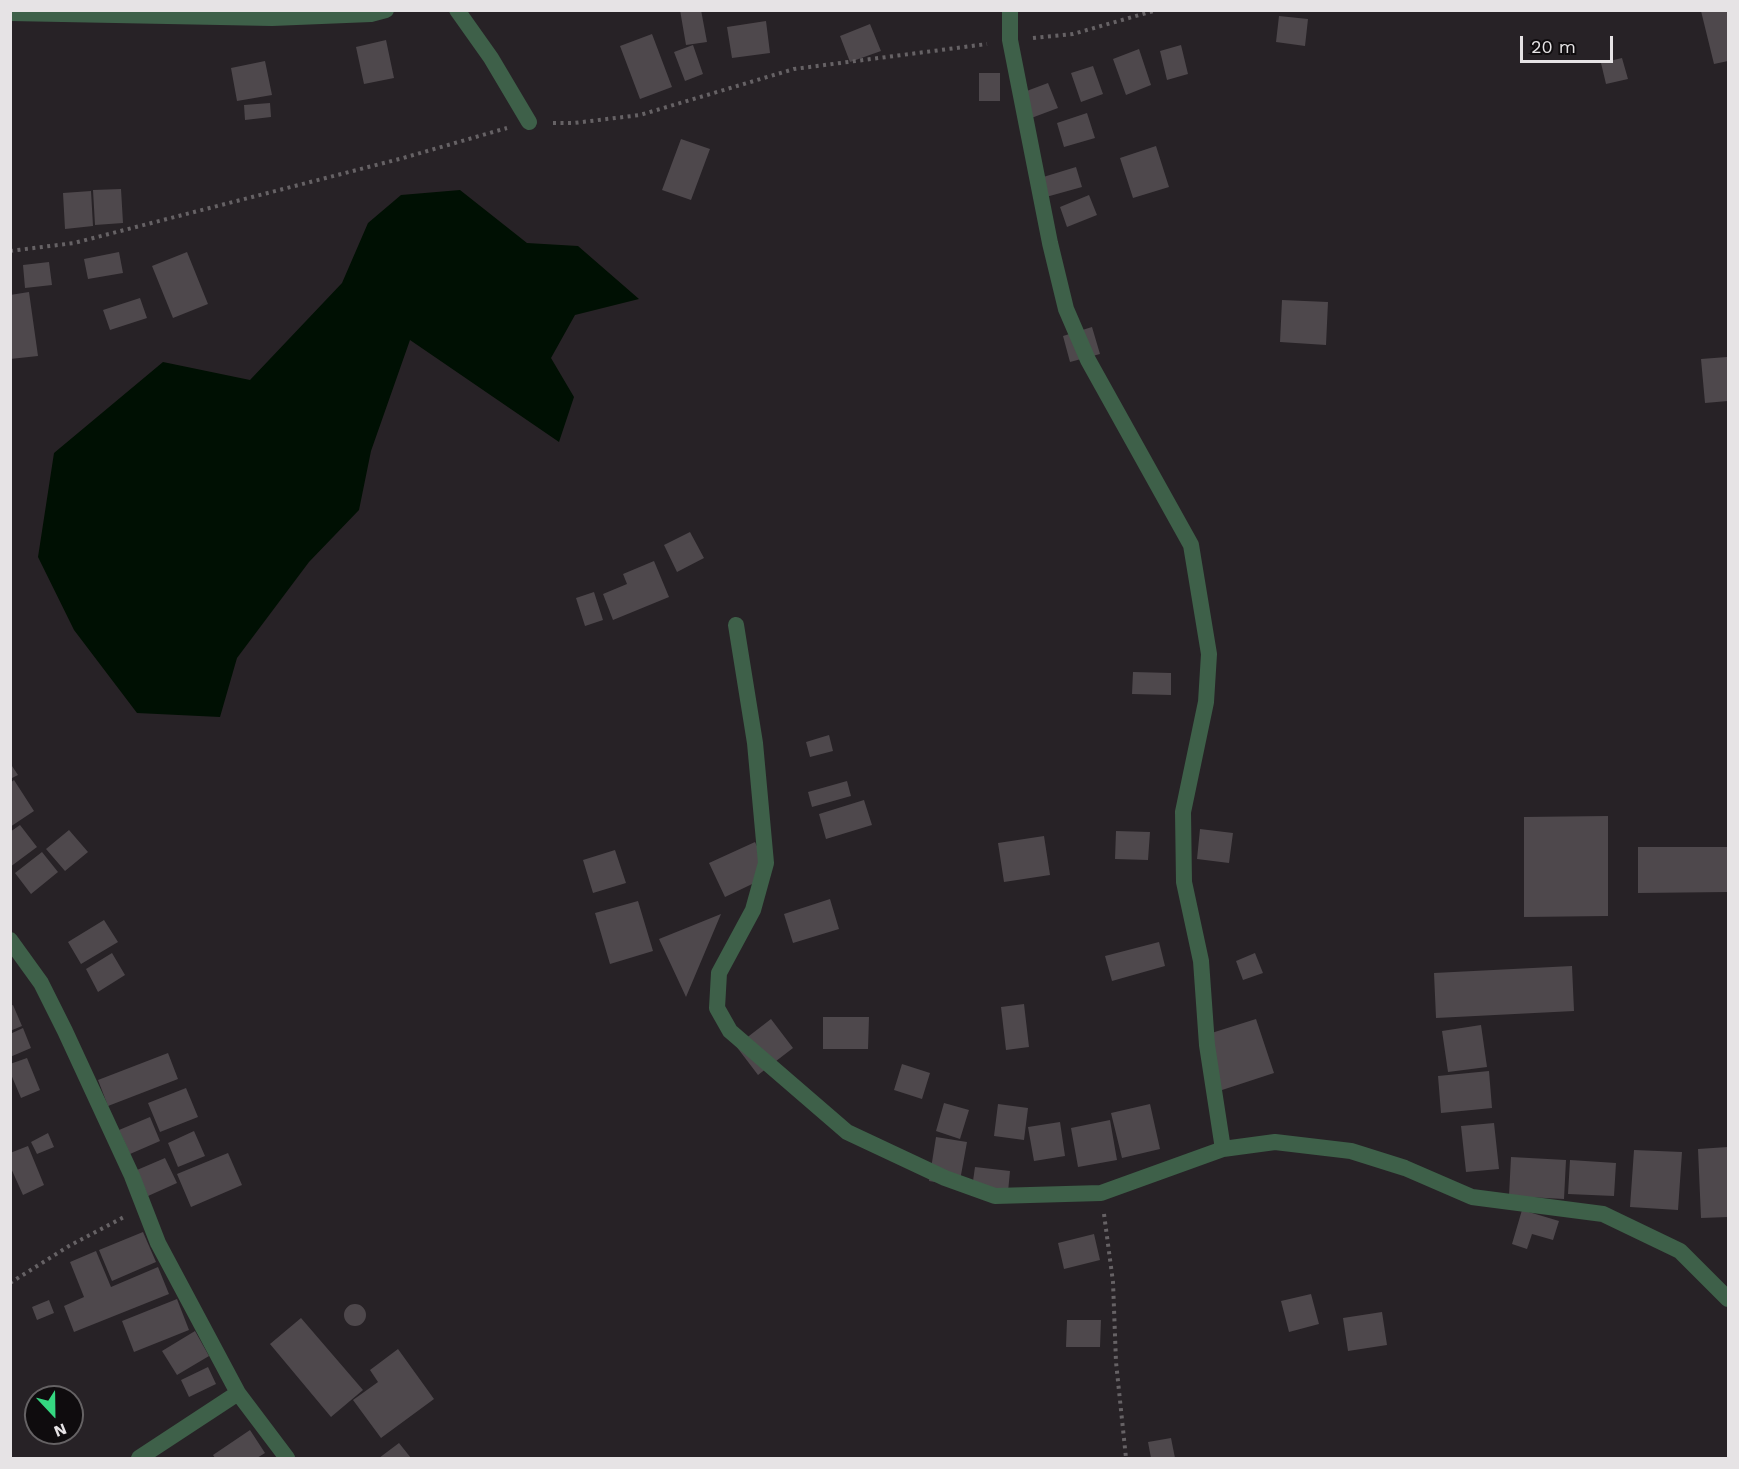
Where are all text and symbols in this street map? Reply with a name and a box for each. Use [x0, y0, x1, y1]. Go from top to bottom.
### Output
scale bar [1523, 24, 1616, 62]
text: 20 m [1531, 36, 1576, 57]
north arrow [24, 1385, 84, 1445]
text: N [51, 1419, 69, 1441]

